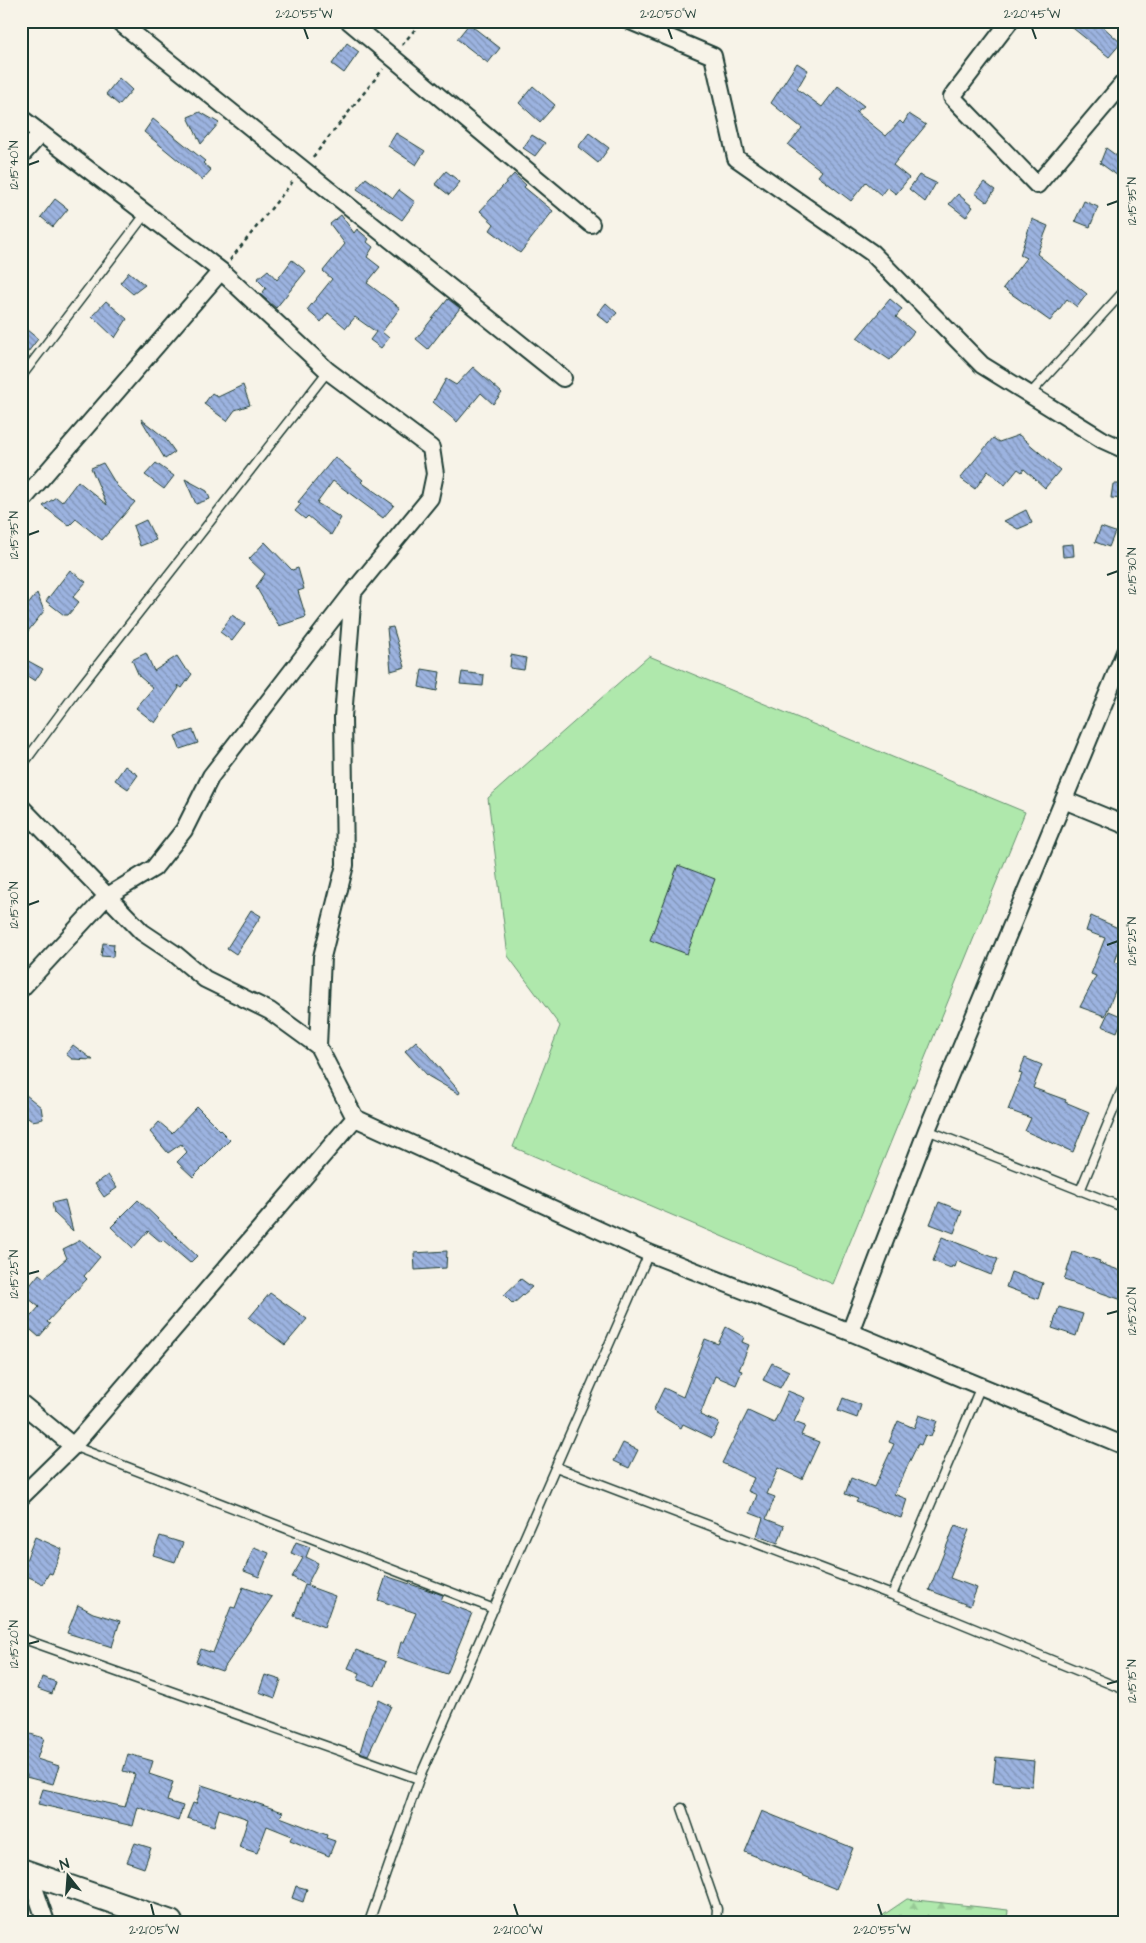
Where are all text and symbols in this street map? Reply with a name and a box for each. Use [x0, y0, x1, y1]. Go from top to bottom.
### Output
text: 2°20'55"W [276, 6, 333, 23]
text: 2°20'50"W [640, 6, 697, 23]
text: 2°20'45"W [1004, 6, 1061, 23]
text: 12°15'40"N [6, 140, 23, 190]
text: 12°15'35"N [1124, 177, 1141, 225]
text: 12°15'35"N [6, 511, 23, 559]
text: 12°15'30"N [1124, 547, 1141, 595]
text: 12°15'30"N [6, 881, 23, 929]
text: 12°15'25"N [1124, 916, 1141, 965]
text: 12°15'25"N [6, 1249, 23, 1298]
text: 12°15'20"N [1124, 1287, 1141, 1335]
text: 12°15'20"N [6, 1620, 23, 1668]
text: 12°15'15"N [1124, 1659, 1141, 1703]
north arrow [42, 1850, 92, 1900]
text: N [57, 1854, 72, 1875]
text: 2°21'05"W [129, 1922, 180, 1939]
text: 2°21'00"W [493, 1922, 543, 1939]
text: 2°20'55"W [854, 1922, 911, 1939]

